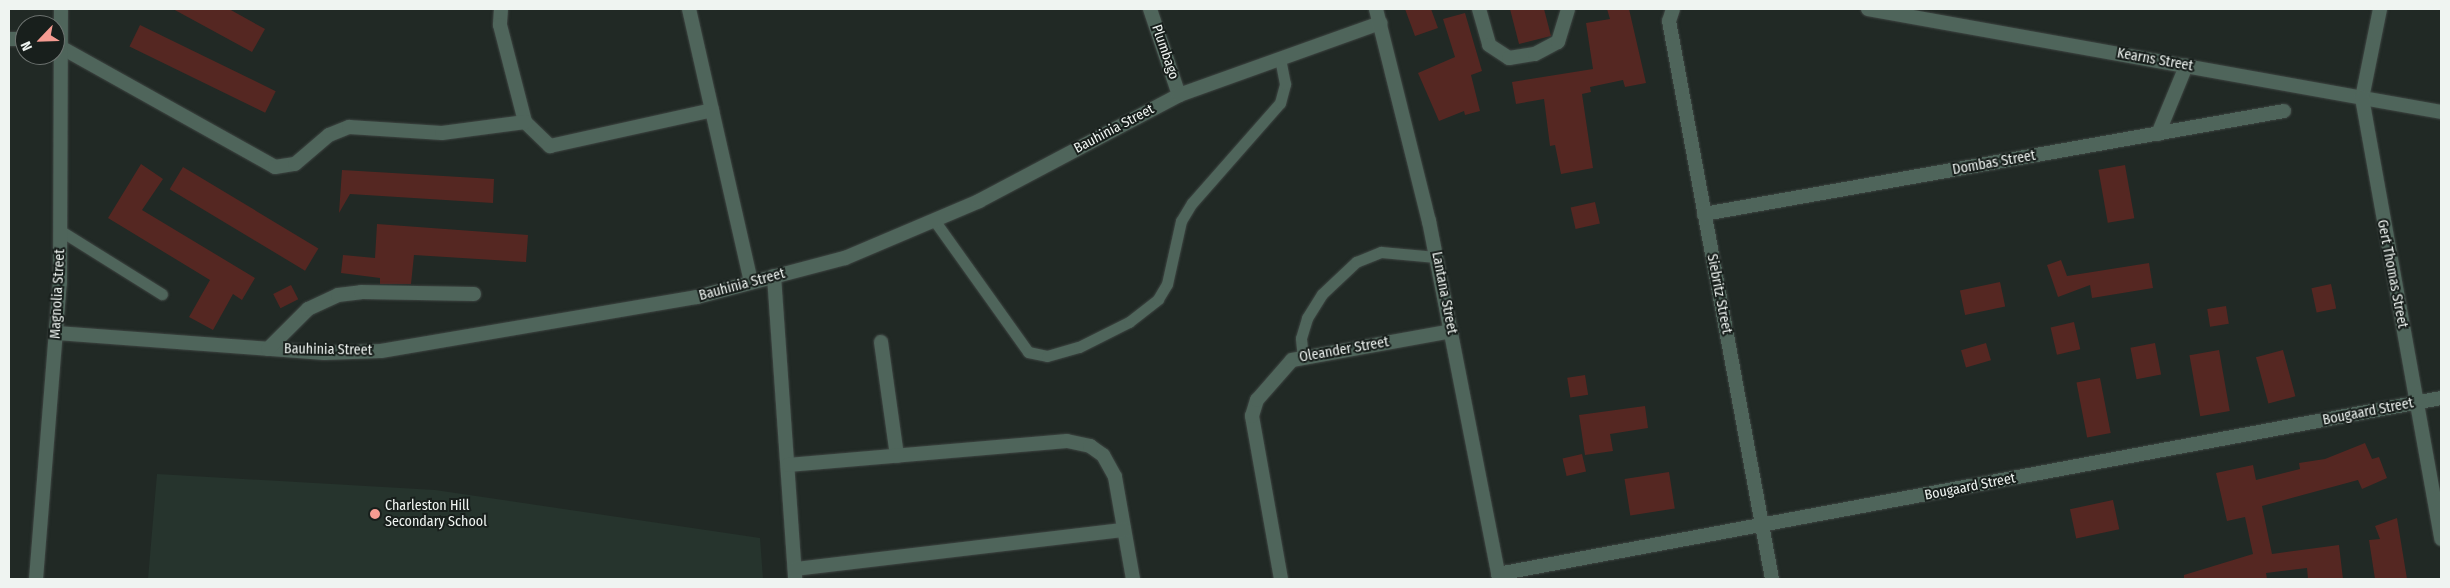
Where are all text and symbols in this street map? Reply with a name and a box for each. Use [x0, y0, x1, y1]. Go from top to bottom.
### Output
north arrow [15, 15, 65, 65]
street label: Plumbago [1148, 22, 1182, 82]
text: N [17, 39, 36, 53]
street label: Kearns Street [2116, 45, 2194, 75]
street label: Bauhinia Street [1071, 101, 1157, 157]
street label: Dombas Street [1951, 147, 2037, 179]
street label: Gert Thomas Street [2373, 218, 2411, 330]
street label: Magnolia Street [47, 249, 69, 339]
street label: Lantana Street [1428, 250, 1460, 336]
street label: Siebritz Street [1703, 253, 1735, 335]
street label: Bauhinia Street [697, 265, 787, 305]
street label: Oleander Street [1298, 334, 1390, 366]
street label: Bauhinia Street [284, 341, 372, 359]
street label: Bougaard Street [2321, 395, 2415, 429]
street label: Bougaard Street [1923, 470, 2017, 504]
place label: Charleston Hill Secondary School [385, 498, 487, 530]
marker: Charleston Hill Secondary School [369, 508, 381, 520]

